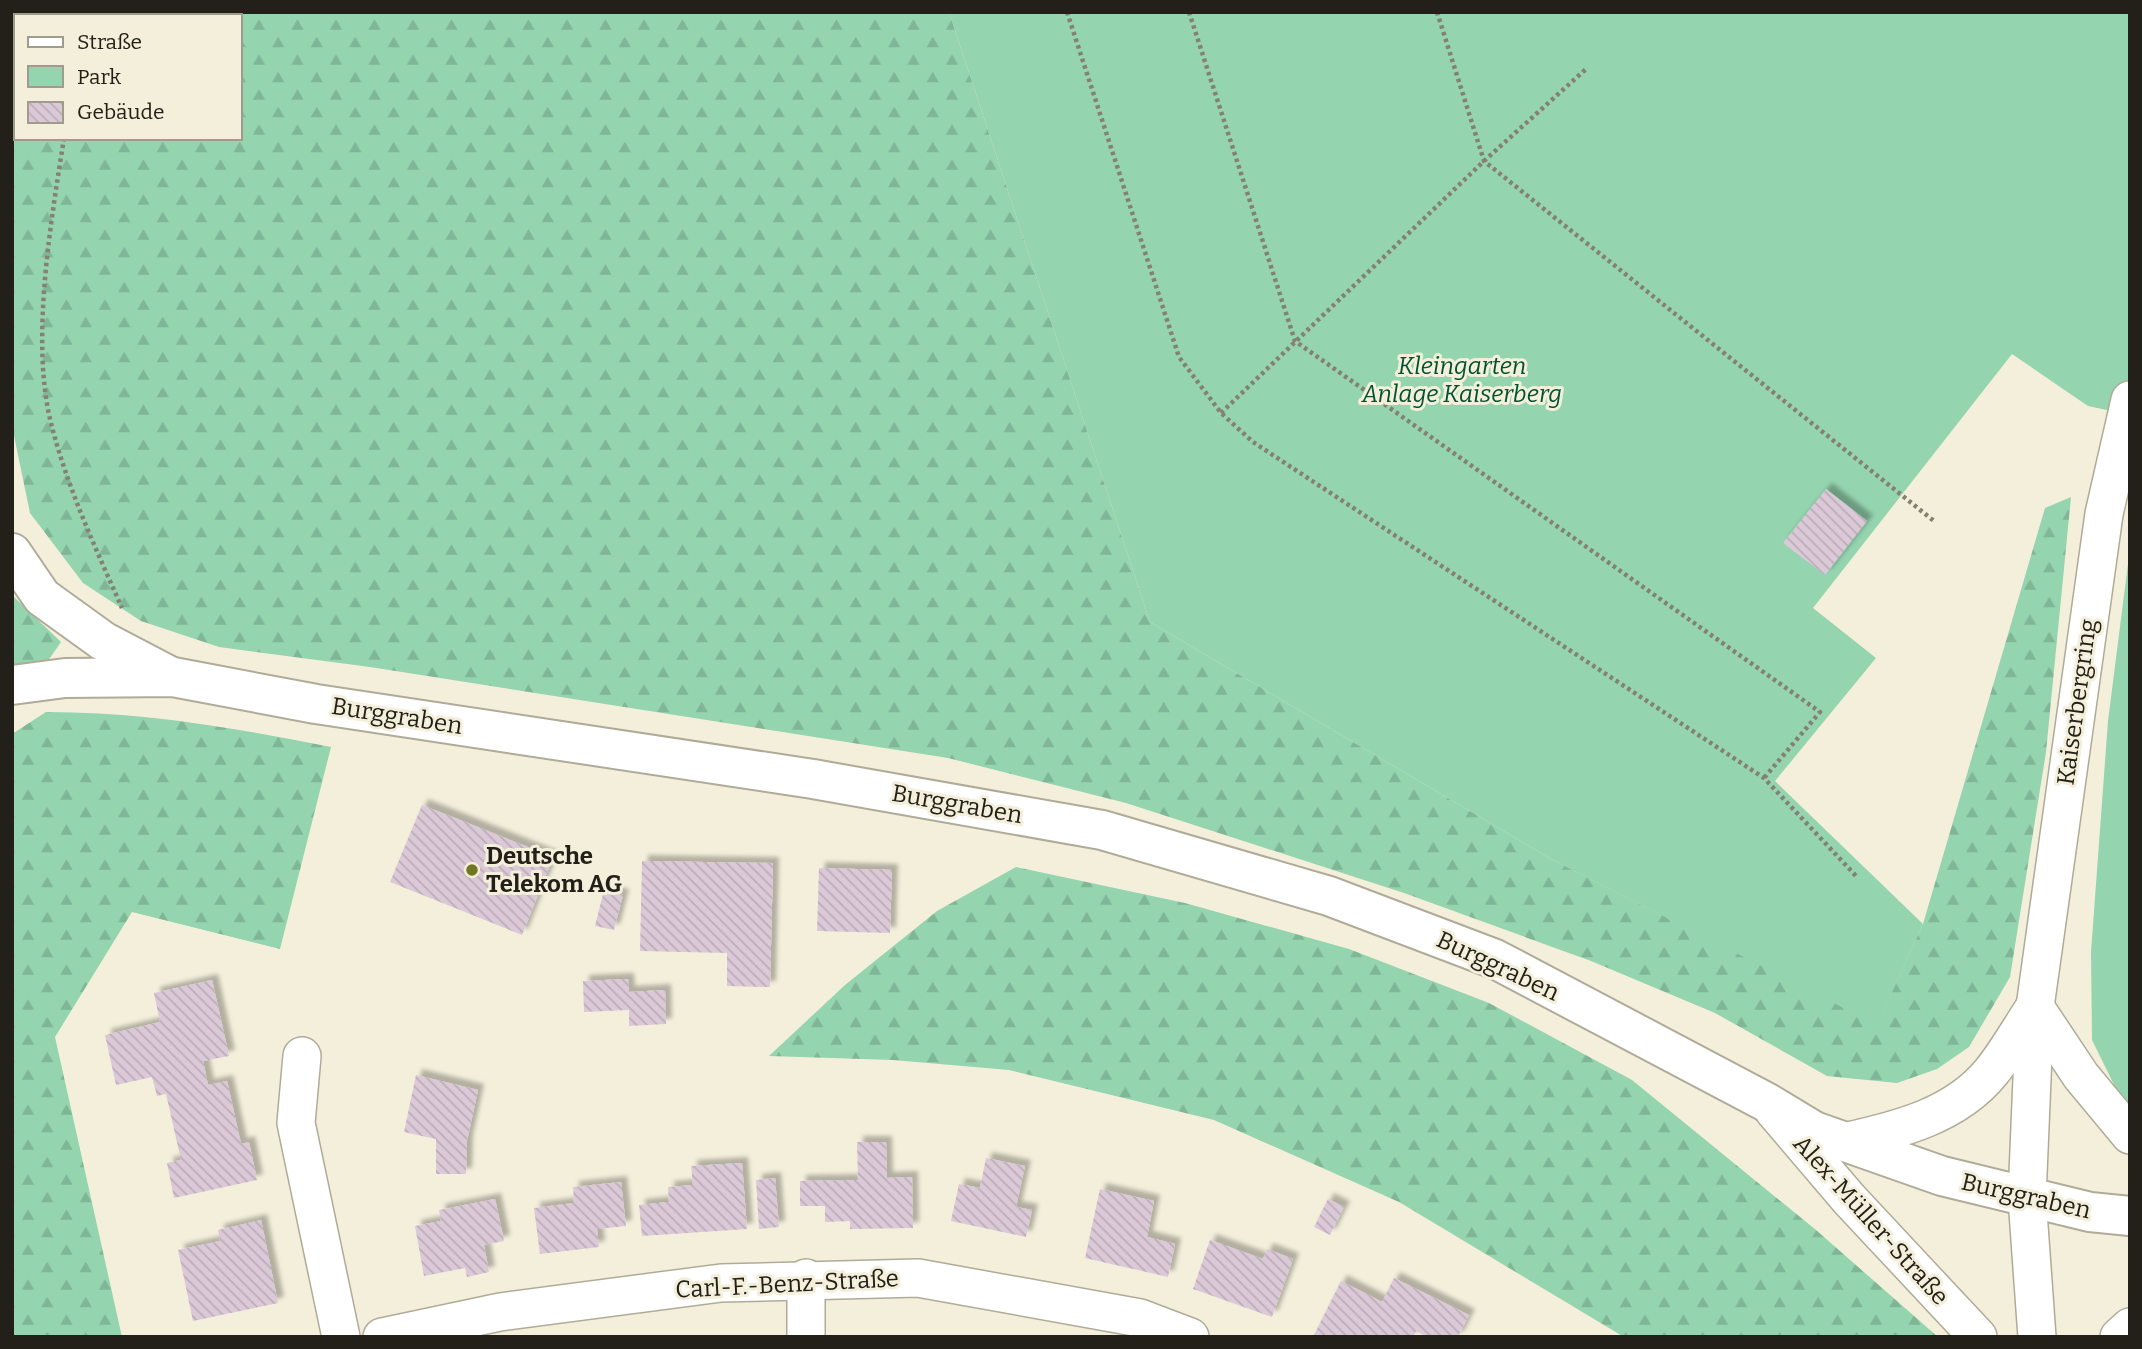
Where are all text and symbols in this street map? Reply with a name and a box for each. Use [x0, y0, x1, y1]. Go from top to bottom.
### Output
legend [14, 14, 242, 140]
text: Straße [77, 29, 142, 55]
text: Park [77, 64, 121, 90]
text: Gebäude [77, 99, 165, 125]
park label: Kleingarten Anlage Kaiserberg [1361, 352, 1562, 408]
street label: Kaiserbergring [2051, 617, 2103, 787]
street label: Burggraben [330, 692, 464, 740]
street label: Burggraben [890, 779, 1024, 829]
place label: Deutsche Telekom AG [486, 842, 622, 898]
marker: Deutsche Telekom AG [464, 862, 480, 878]
street label: Burggraben [1432, 925, 1564, 1007]
street label: Alex-Müller-Straße [1788, 1130, 1954, 1310]
street label: Burggraben [1959, 1168, 2093, 1224]
street label: Carl-F.-Benz-Straße [675, 1264, 899, 1304]

